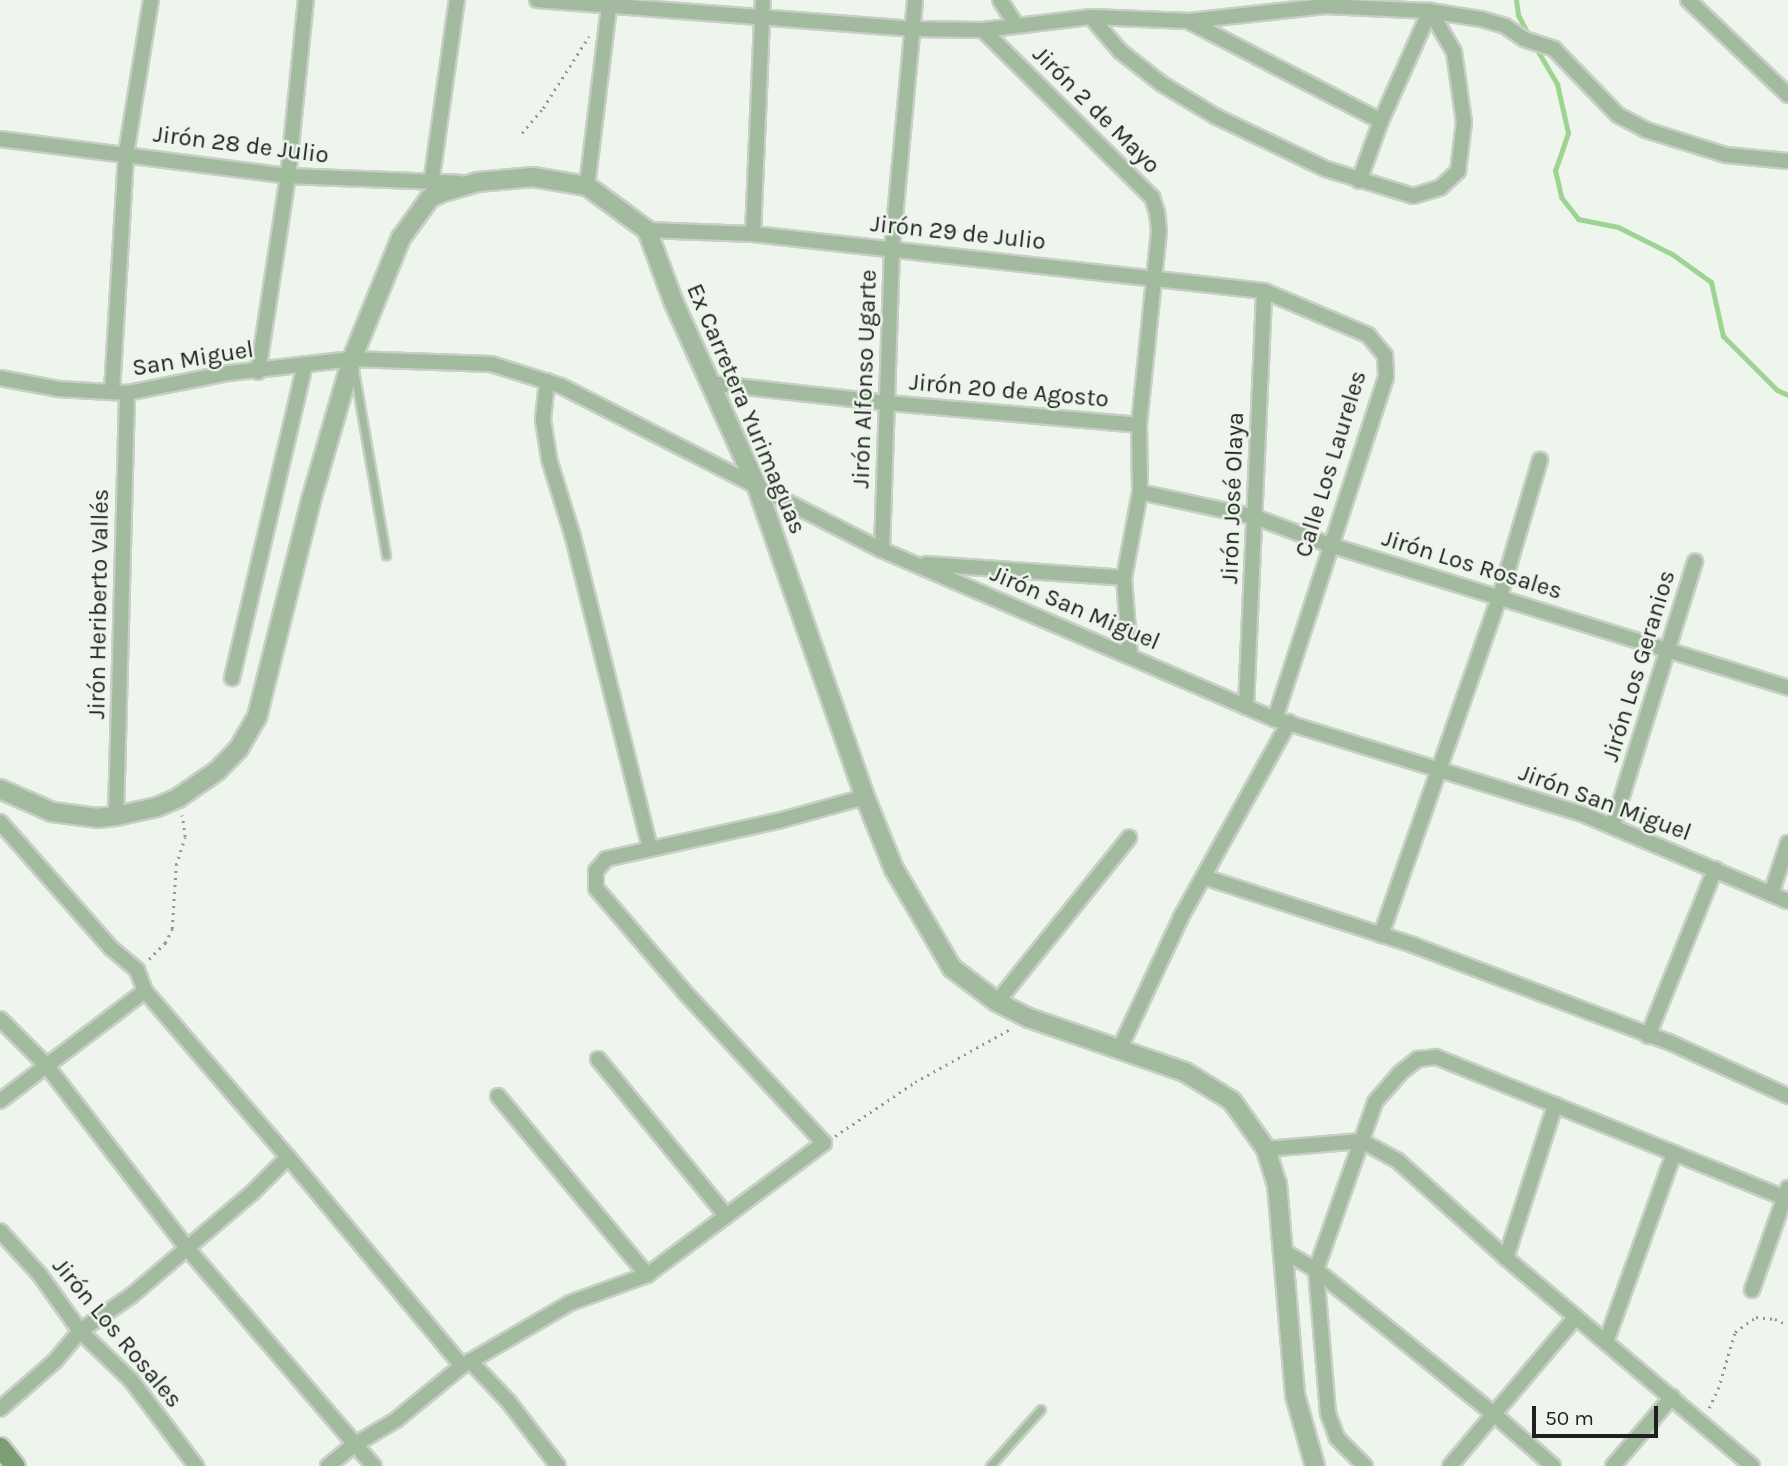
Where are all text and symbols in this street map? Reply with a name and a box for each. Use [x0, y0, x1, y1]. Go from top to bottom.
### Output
street label: Jirón 2 de Mayo [1026, 40, 1166, 180]
street label: Jirón 28 de Julio [152, 120, 330, 170]
street label: Jirón 29 de Julio [869, 209, 1047, 257]
street label: Jirón Alfonso Ugarte [847, 269, 883, 489]
street label: Ex Carretera Yurimaguas [680, 279, 812, 539]
street label: San Miguel [130, 335, 256, 383]
street label: Calle Los Laureles [1289, 367, 1373, 561]
street label: Jirón 20 de Agosto [908, 368, 1110, 414]
street label: Jirón José Olaya [1216, 412, 1250, 584]
street label: Jirón Heriberto Vallés [83, 489, 115, 719]
street label: Jirón Los Rosales [1378, 524, 1566, 606]
street label: Jirón San Miguel [986, 559, 1164, 657]
street label: Jirón Los Geranios [1596, 567, 1682, 765]
street label: Jirón San Miguel [1515, 758, 1695, 848]
street label: Jirón Los Rosales [46, 1252, 188, 1414]
scale bar [1536, 1392, 1662, 1436]
text: 50 m [1545, 1406, 1594, 1430]

